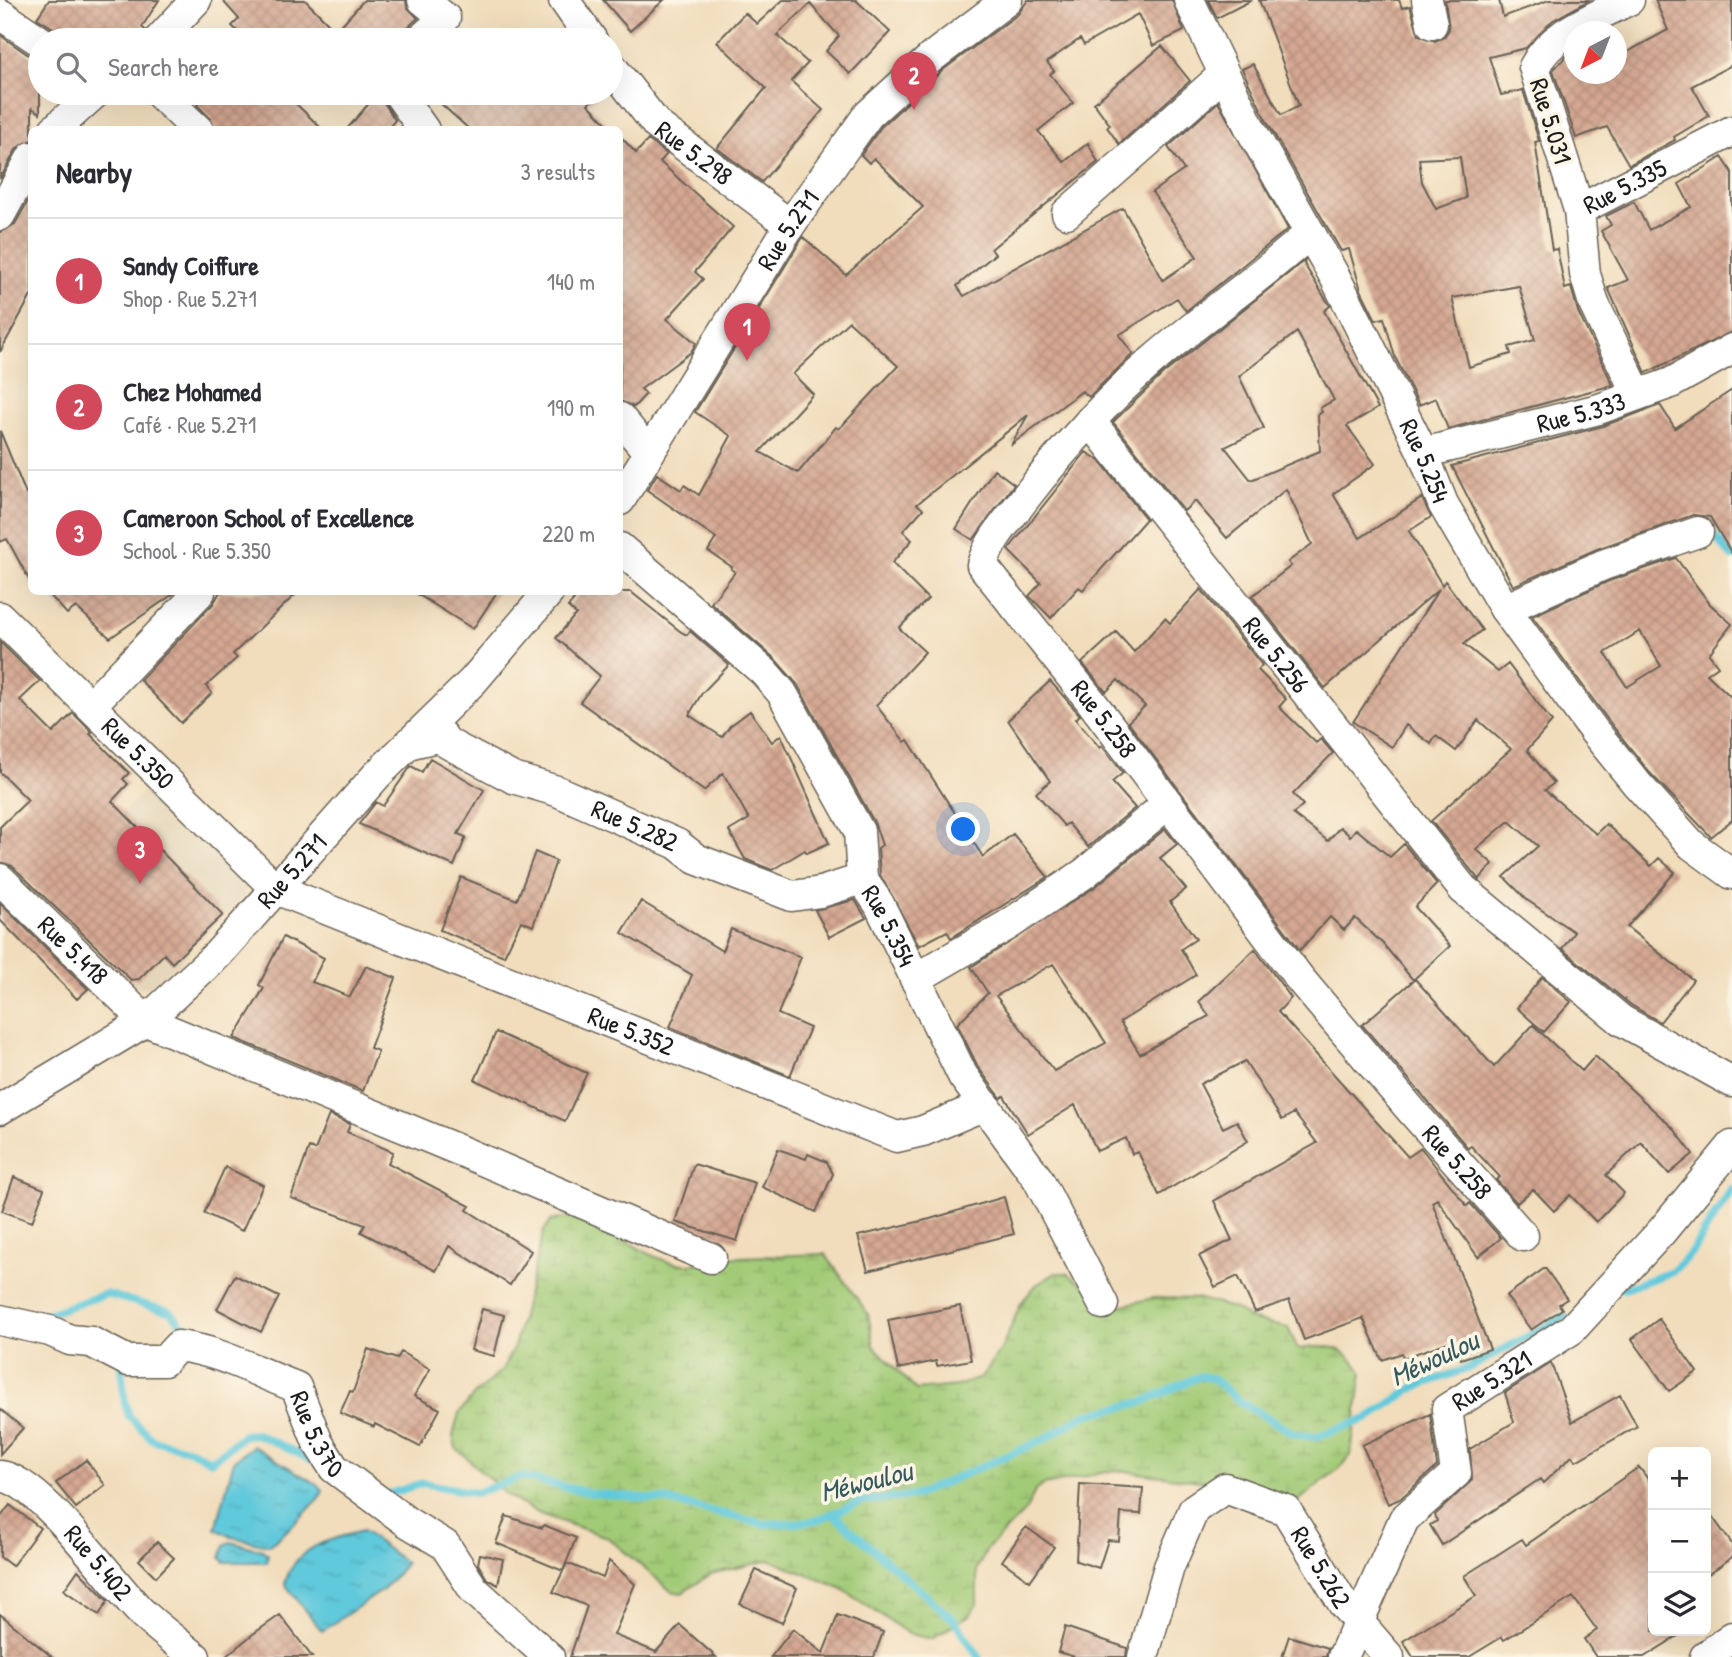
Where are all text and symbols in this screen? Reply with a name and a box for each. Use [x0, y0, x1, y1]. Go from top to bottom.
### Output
north arrow [1564, 21, 1627, 84]
search box [28, 28, 623, 105]
icon: search [52, 48, 90, 86]
text: Search here [108, 49, 219, 84]
pin: 2 [891, 52, 937, 110]
street label: Rue 5.031 [1522, 74, 1581, 168]
street label: Rue 5.298 [648, 112, 740, 193]
street label: Rue 5.335 [1577, 150, 1672, 222]
text: Nearby [56, 152, 132, 192]
text: 3 results [520, 156, 595, 187]
street label: Rue 5.271 [748, 182, 827, 277]
text: Sandy Coiffure [123, 248, 259, 283]
text: 1 [75, 266, 83, 297]
text: 140 m [547, 266, 595, 297]
text: Shop · Rue 5.271 [123, 283, 257, 314]
pin: 1 [724, 303, 770, 361]
text: Chez Mohamed [123, 374, 261, 409]
street label: Rue 5.333 [1533, 383, 1630, 441]
text: 2 [74, 392, 84, 423]
text: 190 m [547, 392, 595, 423]
text: Café · Rue 5.271 [123, 409, 256, 440]
street label: Rue 5.254 [1392, 413, 1459, 508]
text: Cameroon School of Excellence [123, 500, 414, 535]
text: 3 [74, 518, 84, 549]
text: 220 m [542, 518, 595, 549]
text: School · Rue 5.350 [123, 535, 271, 566]
street label: Rue 5.256 [1235, 609, 1318, 700]
street label: Rue 5.258 [1063, 672, 1145, 765]
street label: Rue 5.350 [94, 709, 183, 797]
street label: Rue 5.282 [586, 791, 684, 859]
your location [946, 812, 980, 846]
street label: Rue 5.271 [249, 825, 334, 916]
pin: 3 [117, 826, 163, 884]
street label: Rue 5.354 [854, 877, 925, 972]
street label: Rue 5.418 [31, 907, 116, 992]
street label: Rue 5.352 [583, 997, 680, 1063]
street label: Rue 5.258 [1415, 1117, 1500, 1207]
water label: Méwoulou [1384, 1320, 1487, 1395]
street label: Rue 5.321 [1445, 1341, 1538, 1419]
street label: Rue 5.370 [282, 1386, 350, 1486]
map controls [1648, 1447, 1711, 1636]
button: + [1648, 1447, 1711, 1510]
water label: Méwoulou [816, 1451, 919, 1511]
button: − [1648, 1510, 1711, 1573]
street label: Rue 5.402 [57, 1517, 141, 1608]
street label: Rue 5.262 [1283, 1519, 1360, 1614]
button: layers [1648, 1573, 1711, 1636]

